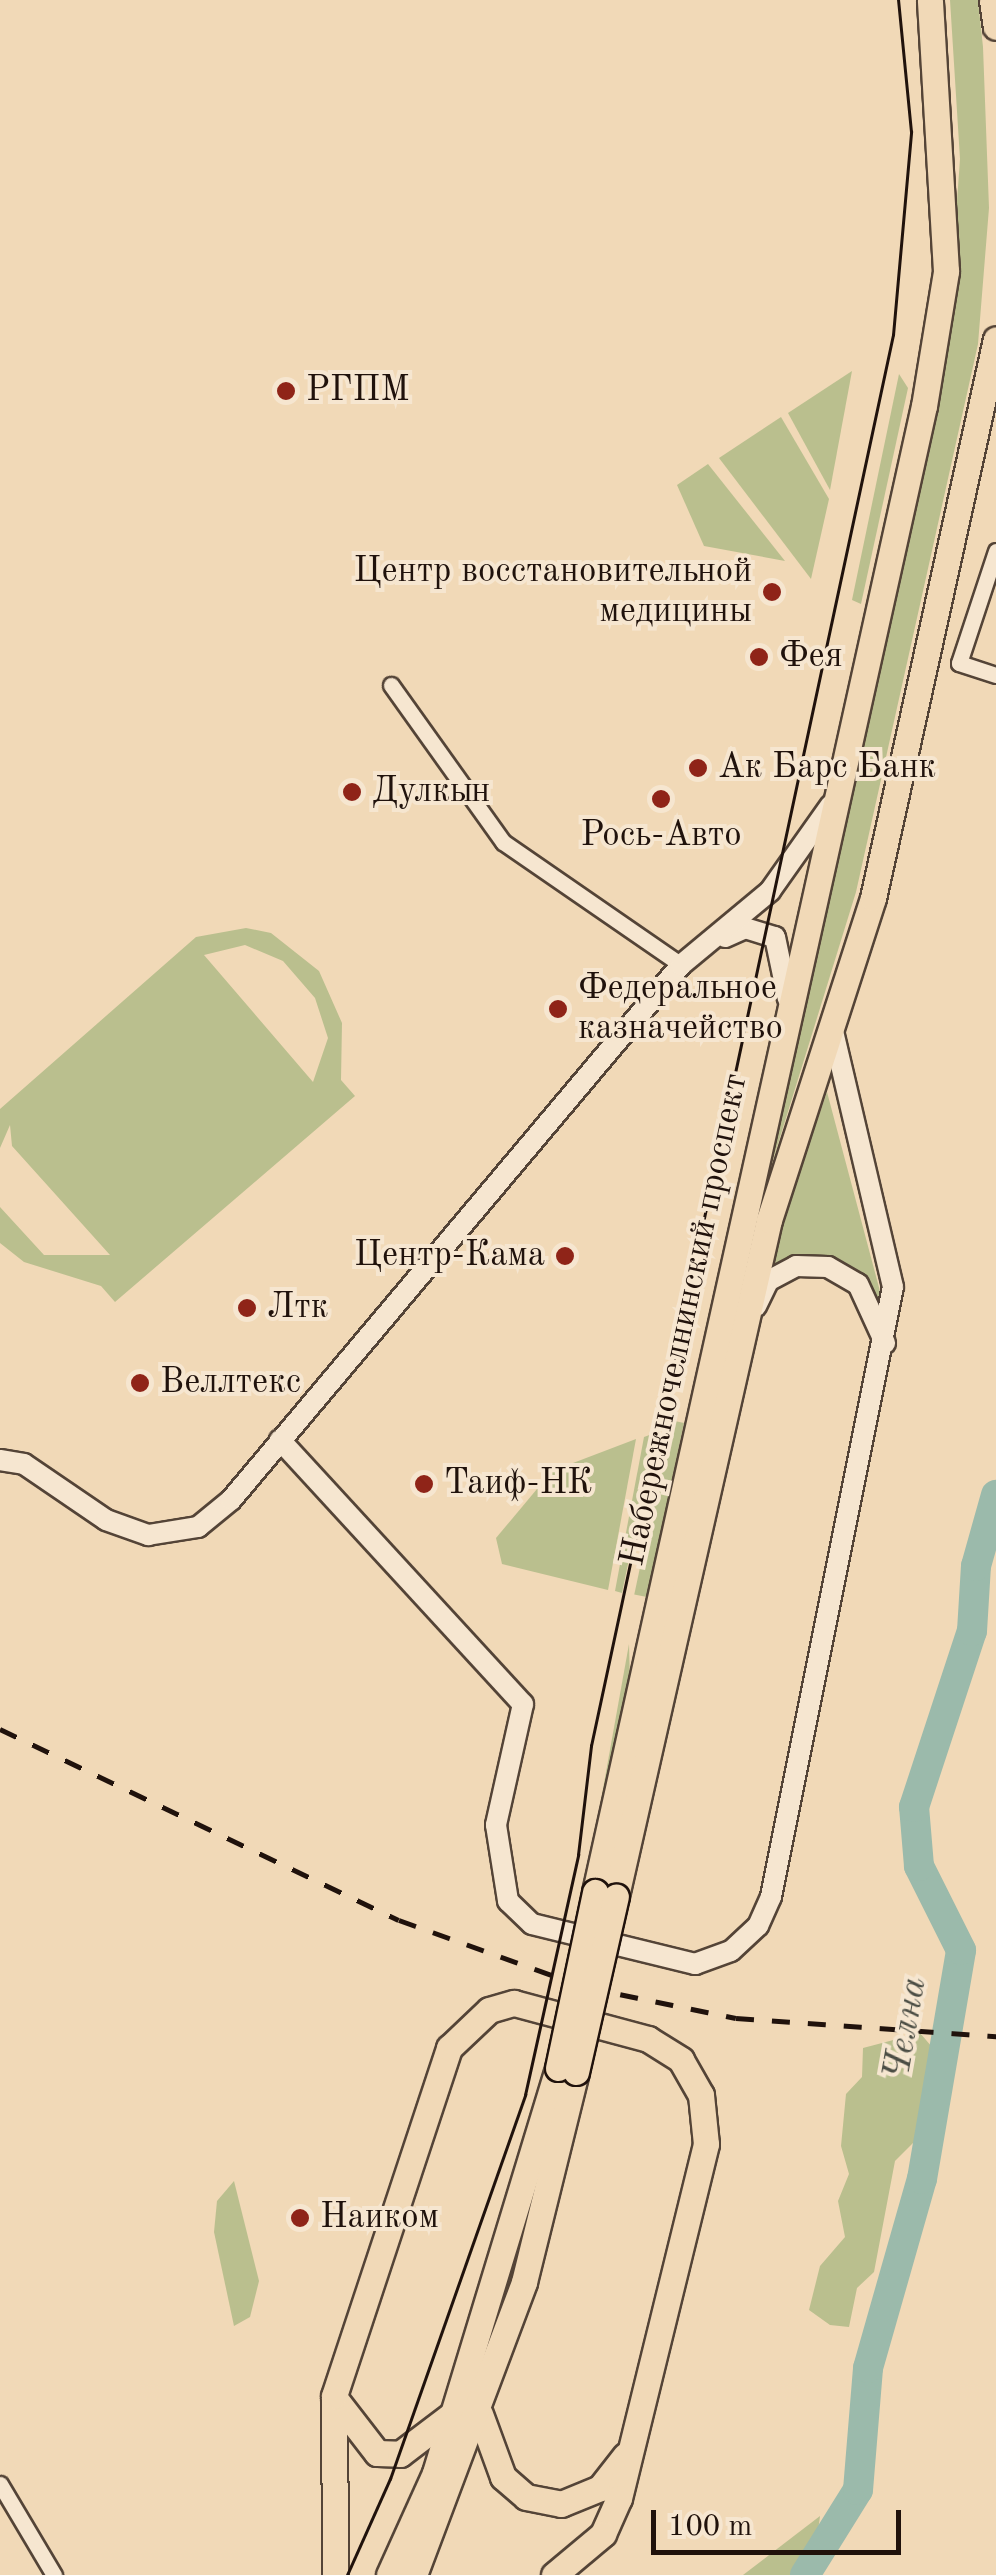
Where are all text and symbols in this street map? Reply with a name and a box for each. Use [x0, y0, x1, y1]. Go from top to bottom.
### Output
place label: РГПМ [306, 370, 409, 412]
marker: РГПМ [275, 380, 297, 402]
place label: Центр восстановительной медицины [353, 551, 752, 633]
marker: Центр восстановительной медицины [761, 581, 783, 603]
place label: Фея [779, 636, 843, 678]
marker: Фея [748, 646, 770, 668]
place label: Ак Барс Банк [718, 747, 936, 789]
marker: Ак Барс Банк [687, 757, 709, 779]
place label: Дулкын [372, 771, 490, 813]
marker: Дулкын [341, 781, 363, 803]
marker: Рось-Авто [650, 788, 672, 810]
place label: Рось-Авто [580, 815, 742, 857]
place label: Федеральное казначейство [578, 968, 783, 1050]
marker: Федеральное казначейство [547, 998, 569, 1020]
street label: Набережночелнинский проспект [612, 1070, 758, 1570]
place label: Центр-Кама [354, 1235, 545, 1277]
marker: Центр-Кама [554, 1245, 576, 1267]
place label: Лтк [267, 1287, 328, 1329]
marker: Лтк [236, 1297, 258, 1319]
place label: Веллтекс [160, 1362, 301, 1404]
marker: Веллтекс [129, 1372, 151, 1394]
place label: Таиф-НК [444, 1463, 593, 1505]
marker: Таиф-НК [413, 1473, 435, 1495]
water label: Челна [875, 1974, 939, 2084]
place label: Наиком [320, 2197, 439, 2239]
marker: Наиком [289, 2207, 311, 2229]
scale bar [656, 2490, 906, 2552]
text: 100 m [668, 2512, 752, 2542]

